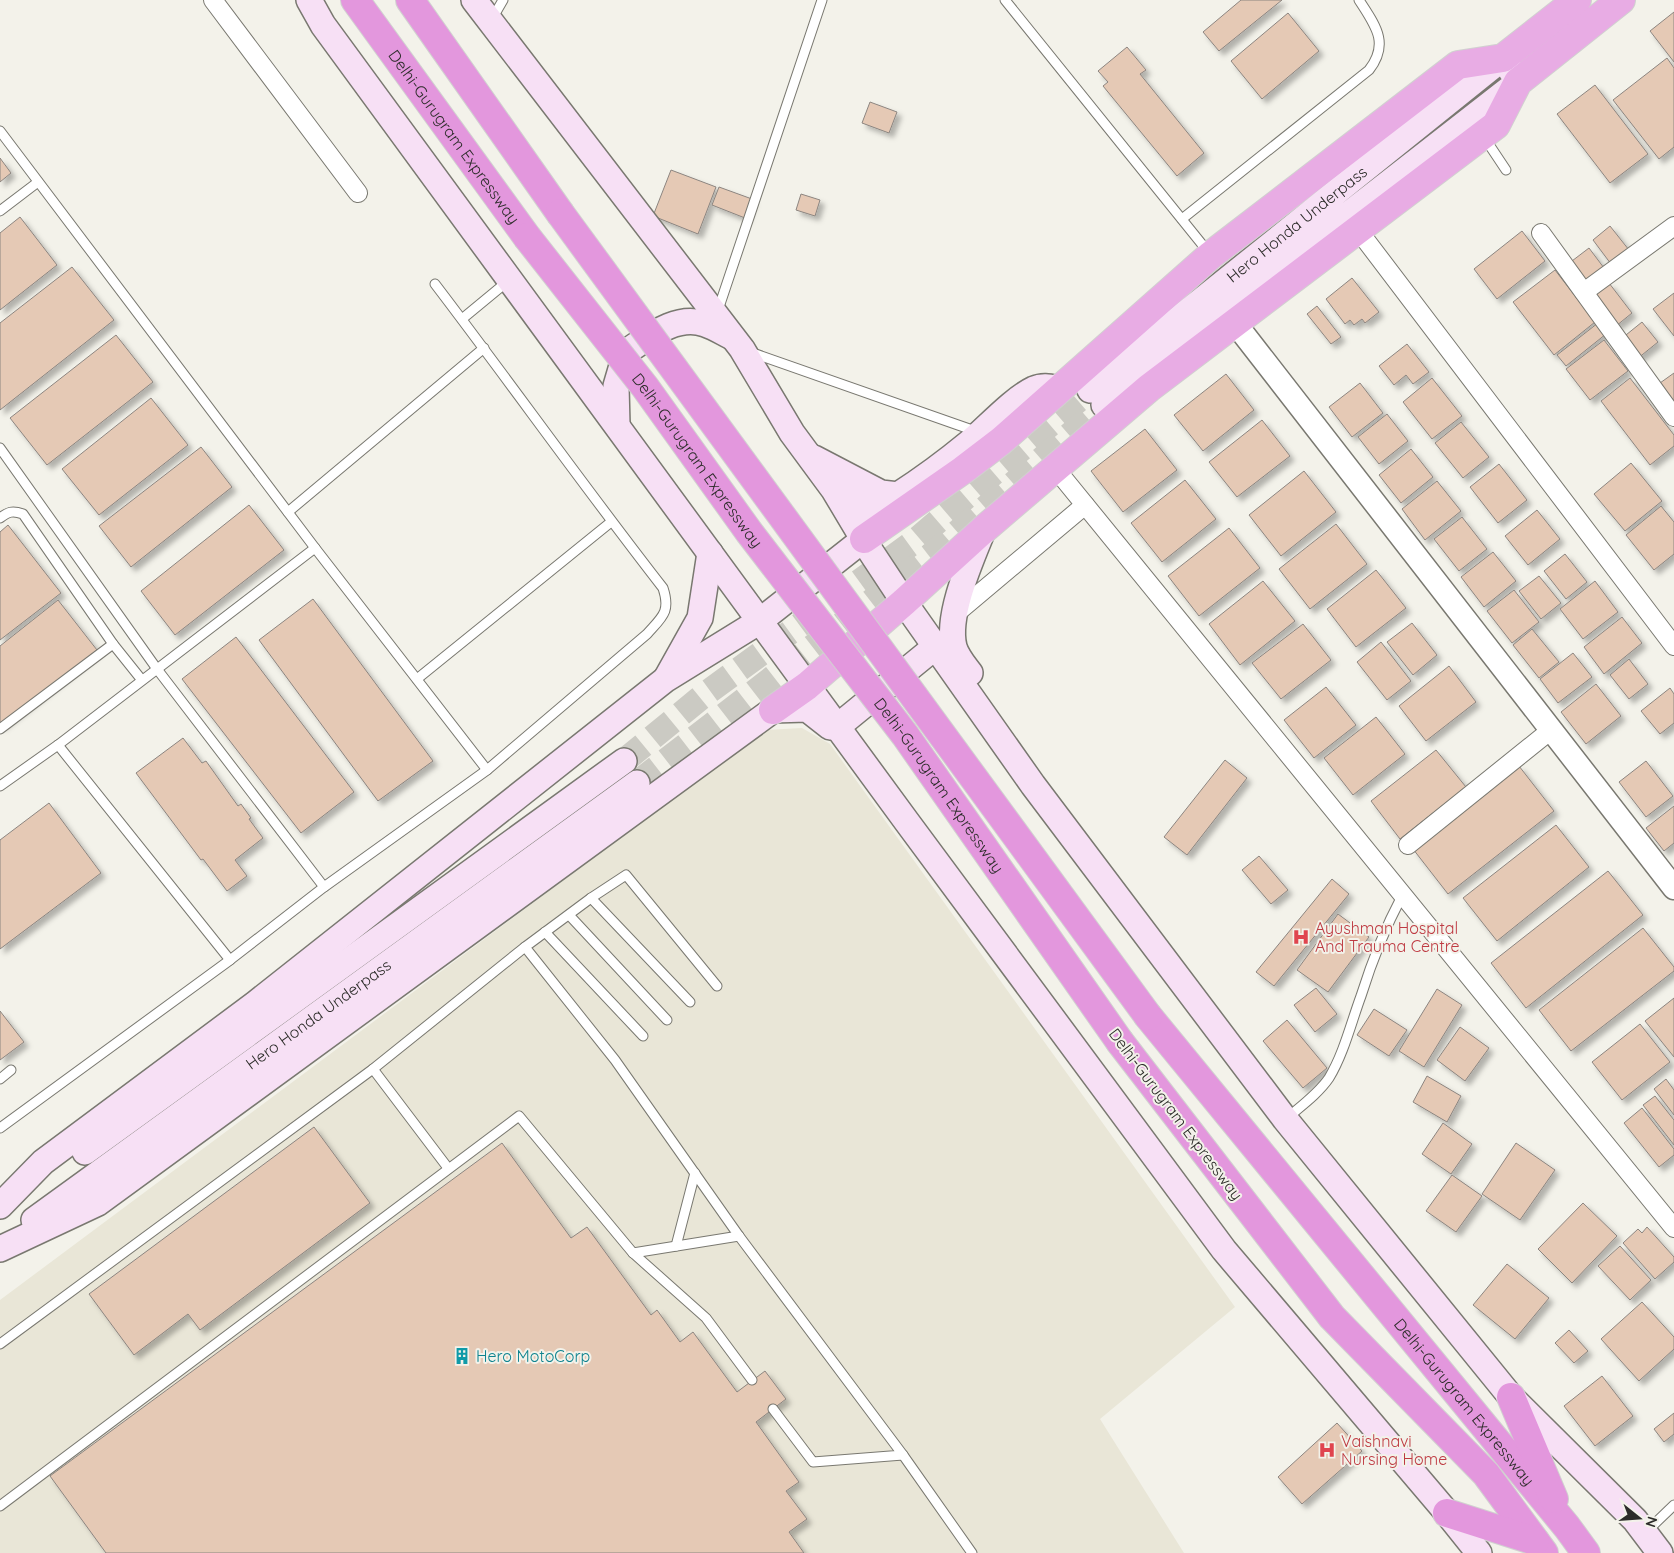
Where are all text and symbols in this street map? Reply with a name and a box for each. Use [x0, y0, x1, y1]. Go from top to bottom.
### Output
street label: Delhi-Gurugram Expressway [384, 46, 524, 228]
street label: Hero Honda Underpass [1222, 161, 1371, 286]
street label: Delhi-Gurugram Expressway [628, 369, 767, 552]
street label: Delhi-Gurugram Expressway [870, 694, 1008, 877]
place label: Ayushman Hospital And Trauma Centre [1315, 918, 1460, 956]
hospital icon: Ayushman Hospital And Trauma Centre [1291, 927, 1311, 947]
street label: Hero Honda Underpass [242, 955, 395, 1073]
street label: Delhi-Gurugram Expressway [1105, 1024, 1247, 1204]
street label: Delhi-Gurugram Expressway [1390, 1314, 1539, 1490]
building icon: Hero MotoCorp [452, 1346, 472, 1366]
place label: Hero MotoCorp [476, 1346, 590, 1366]
place label: Vaishnavi Nursing Home [1341, 1431, 1447, 1469]
hospital icon: Vaishnavi Nursing Home [1317, 1440, 1337, 1460]
north arrow [1614, 1493, 1664, 1543]
text: N [1641, 1514, 1662, 1529]

